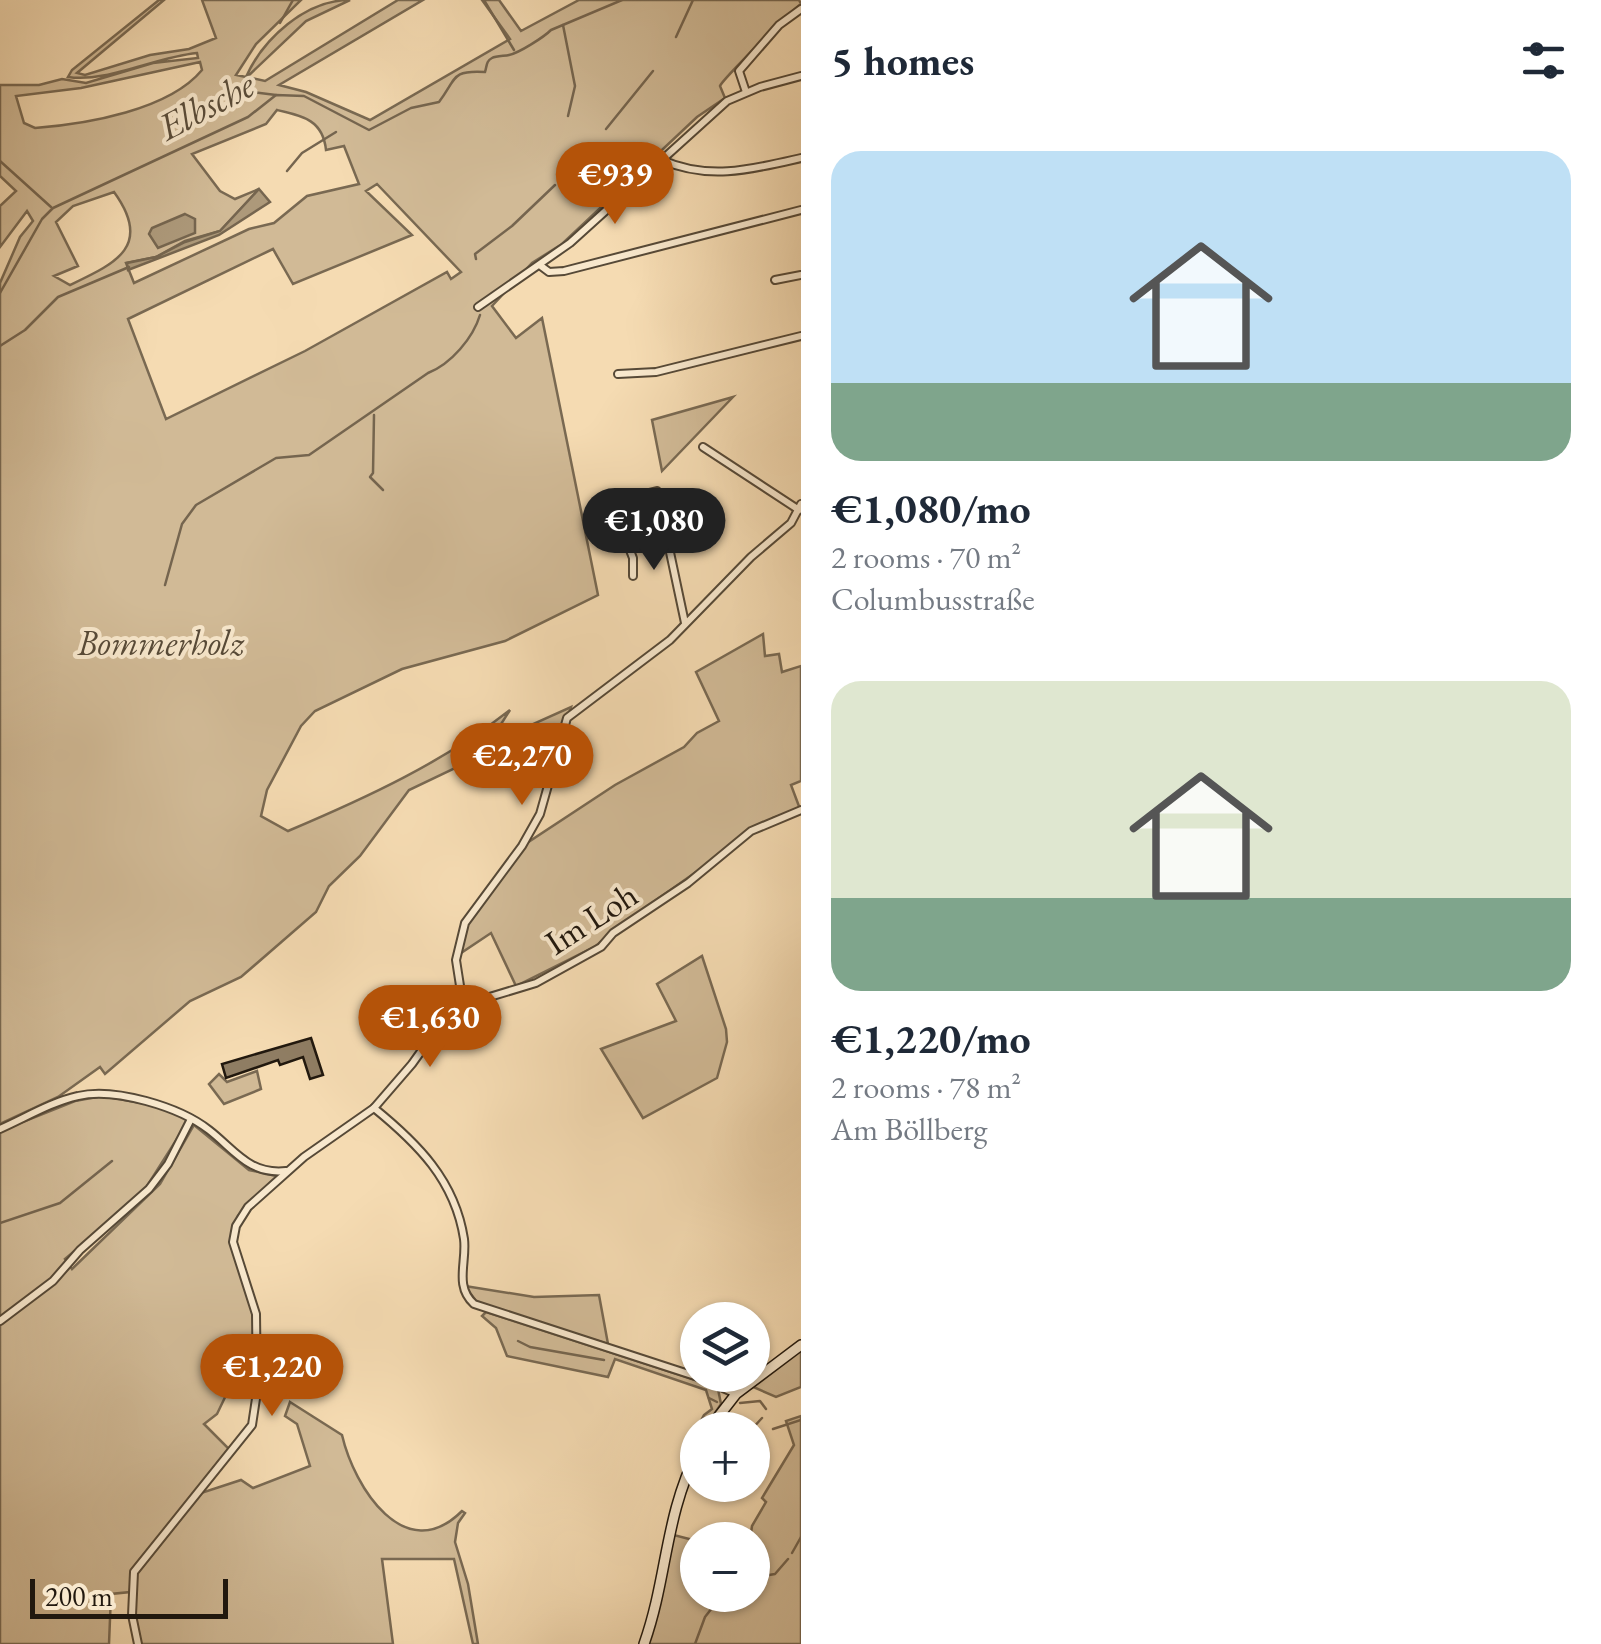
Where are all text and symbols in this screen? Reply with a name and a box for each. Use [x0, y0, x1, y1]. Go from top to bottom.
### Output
text: 5 homes [831, 33, 974, 88]
icon: filters [1516, 33, 1571, 88]
water label: Elbsche [148, 59, 264, 152]
pin: €939 [556, 142, 674, 227]
text: €939 [578, 153, 652, 195]
icon: home [1111, 216, 1291, 396]
text: €1,080/mo [831, 481, 1031, 536]
pin: €1,080 [573, 488, 735, 573]
text: €1,080 [604, 499, 704, 541]
text: 2 rooms · 70 m² [831, 536, 1021, 578]
text: Columbusstraße [831, 578, 1035, 620]
park label: Bommerholz [77, 620, 245, 665]
pin: €2,270 [441, 723, 603, 808]
text: €2,270 [472, 734, 572, 776]
icon: home [1111, 746, 1291, 926]
street label: Im Loh [536, 872, 646, 964]
pin: €1,630 [349, 985, 511, 1070]
text: €1,630 [380, 996, 480, 1038]
text: €1,220/mo [831, 1011, 1031, 1066]
text: 2 rooms · 78 m² [831, 1066, 1021, 1108]
text: Am Böllberg [831, 1108, 988, 1150]
map controls [680, 1302, 770, 1612]
button: layers [680, 1302, 770, 1392]
pin: €1,220 [191, 1334, 353, 1419]
text: €1,220 [222, 1345, 322, 1387]
button: + [680, 1412, 770, 1502]
button: − [680, 1522, 770, 1612]
scale bar [30, 1574, 228, 1618]
text: 200 m [45, 1578, 113, 1614]

